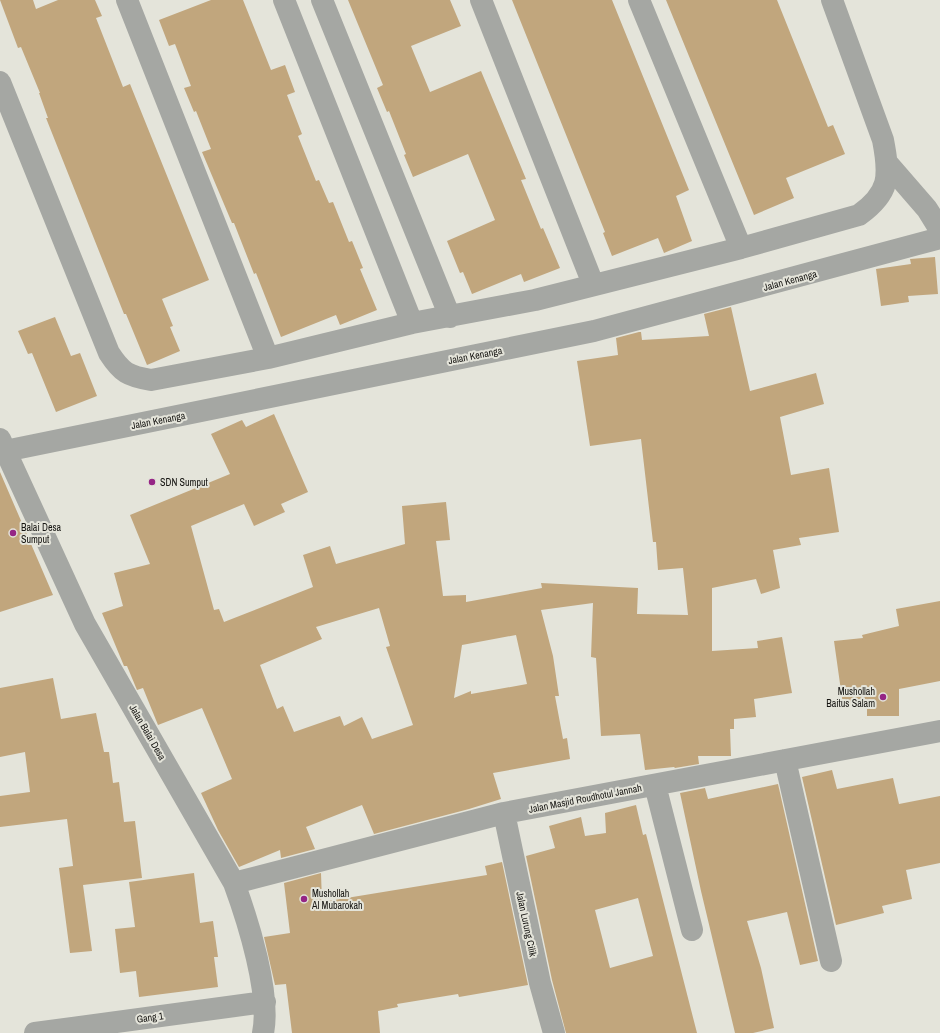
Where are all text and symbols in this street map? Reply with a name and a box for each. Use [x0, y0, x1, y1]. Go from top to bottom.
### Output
street label: Jalan Kenanga [762, 267, 819, 294]
street label: Jalan Kenanga [447, 344, 504, 367]
street label: Jalan Kenanga [130, 409, 187, 432]
place label: SDN Sumput [160, 476, 209, 489]
marker: SDN Sumput [147, 477, 157, 487]
place label: Balai Desa Sumput [21, 521, 62, 546]
marker: Balai Desa Sumput [8, 528, 18, 538]
place label: Mushollah Baitus Salam [826, 685, 875, 710]
marker: Mushollah Baitus Salam [878, 692, 888, 702]
street label: Jalan Balai Desa [126, 702, 169, 763]
street label: Jalan Masjid Roudhotul Jannah [527, 781, 643, 816]
place label: Mushollah Al Mubarokah [311, 887, 363, 912]
street label: Jalan Lurung Cilik [513, 890, 540, 959]
marker: Mushollah Al Mubarokah [299, 894, 309, 904]
street label: Gang 1 [136, 1009, 165, 1026]

